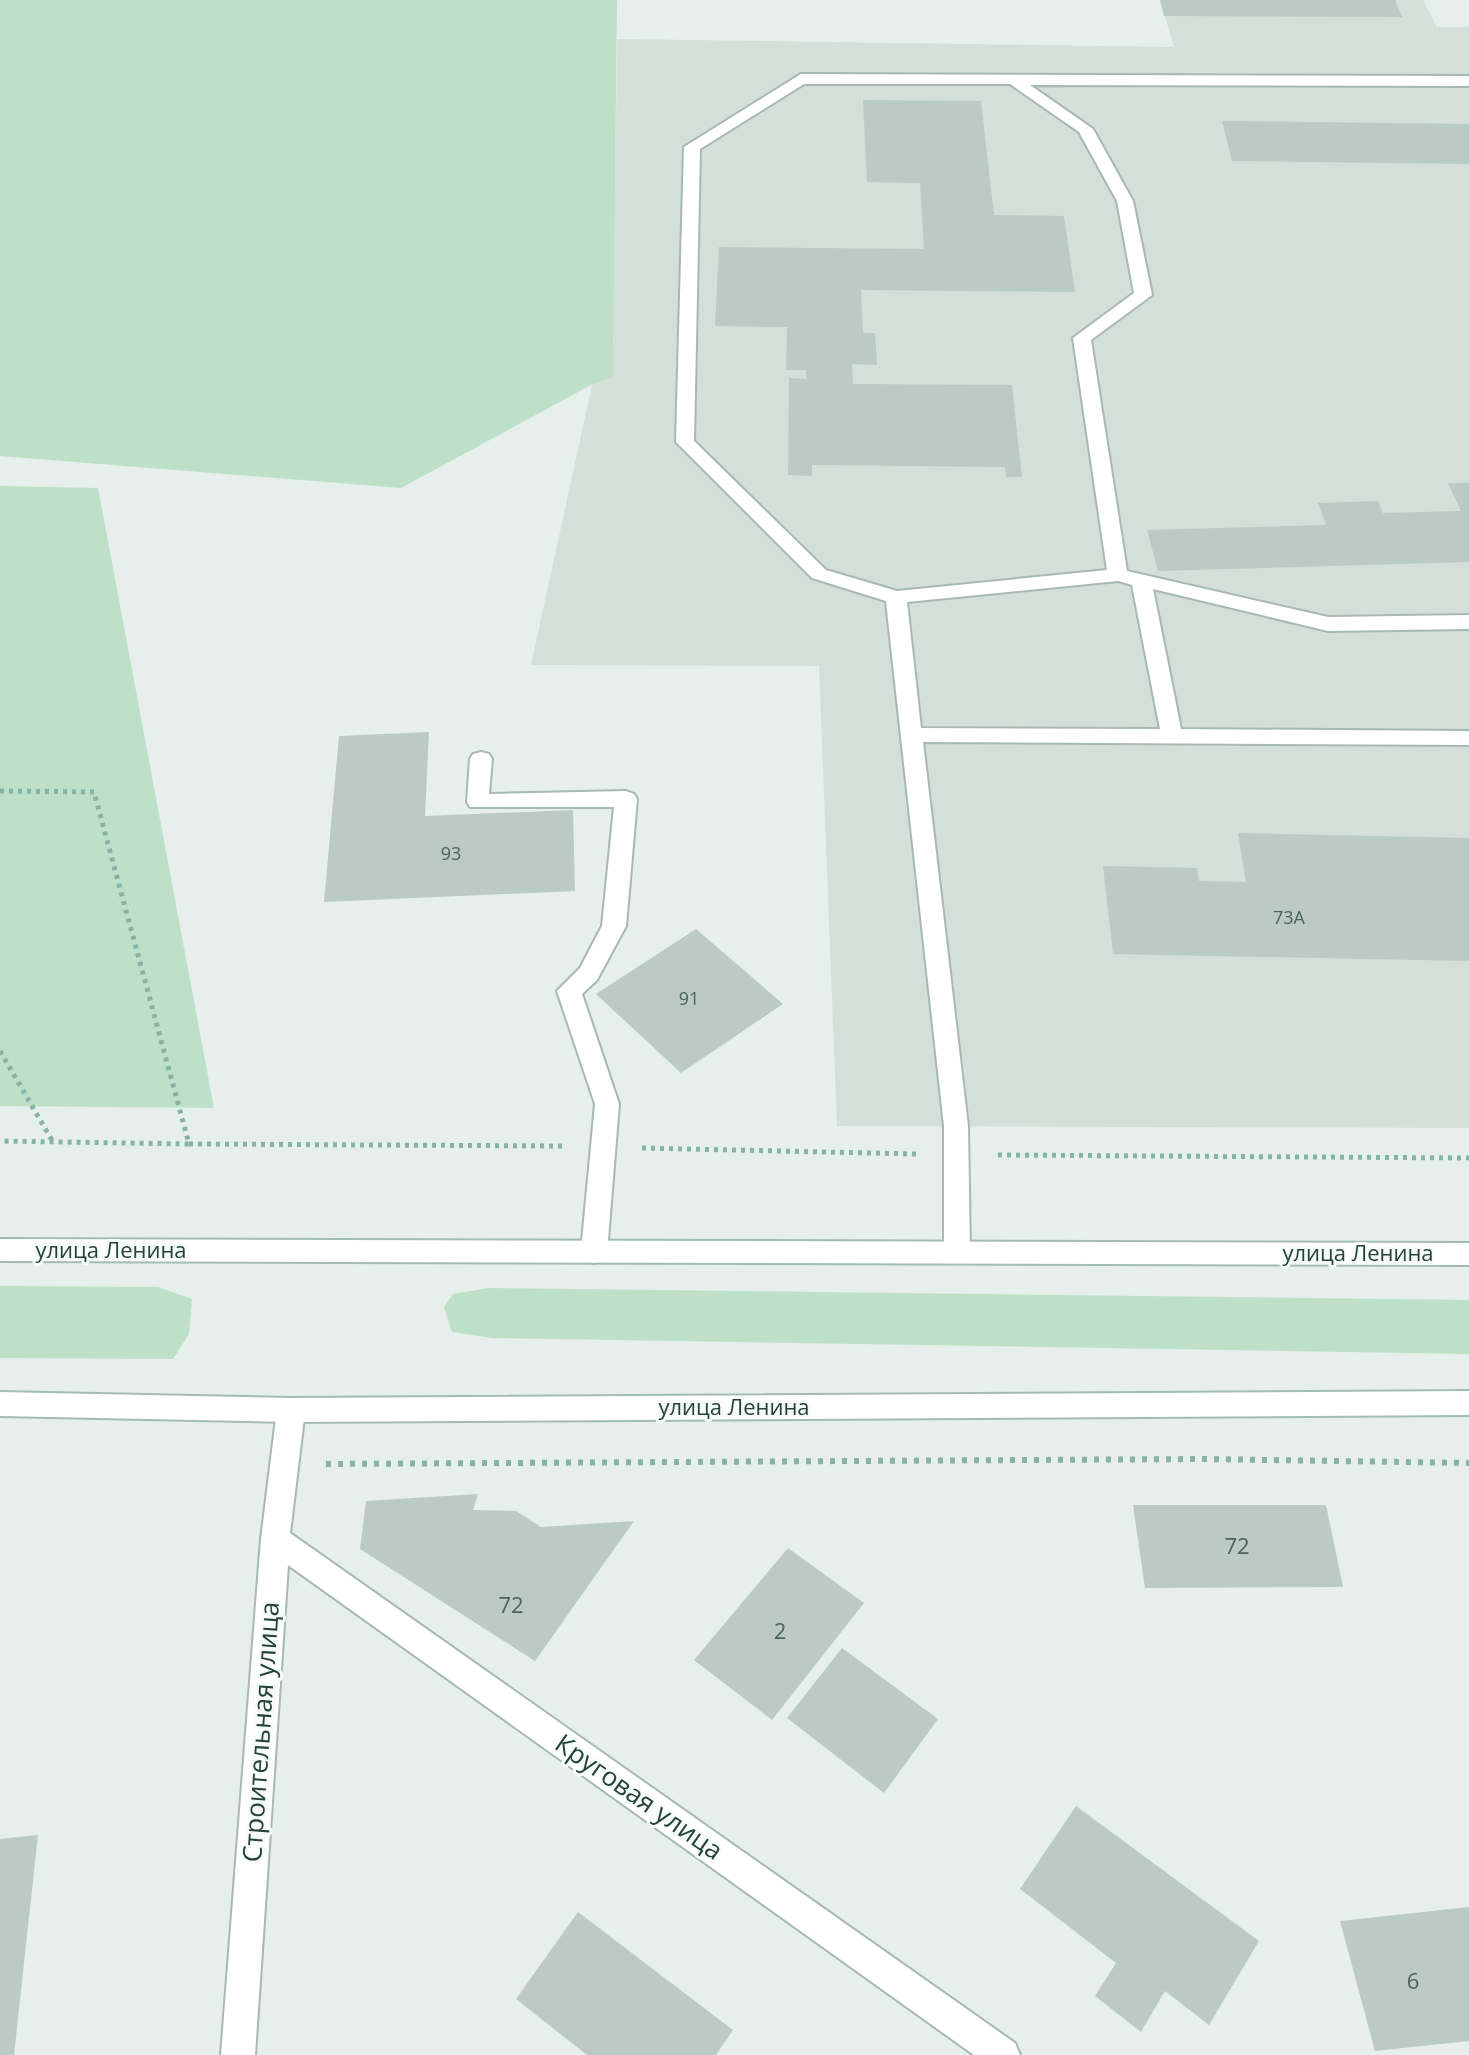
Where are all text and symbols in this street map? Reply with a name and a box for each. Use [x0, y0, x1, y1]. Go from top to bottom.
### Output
house number: 93 [441, 841, 461, 865]
house number: 73А [1273, 905, 1306, 929]
house number: 91 [679, 986, 699, 1010]
street label: улица Ленина [35, 1234, 187, 1264]
street label: улица Ленина [1282, 1237, 1434, 1267]
street label: улица Ленина [658, 1391, 810, 1421]
house number: 72 [1224, 1530, 1250, 1560]
house number: 72 [498, 1589, 524, 1619]
street label: Строительная улица [233, 1601, 287, 1863]
house number: 2 [774, 1615, 786, 1645]
street label: Круговая улица [548, 1725, 731, 1868]
house number: 6 [1407, 1965, 1419, 1995]

